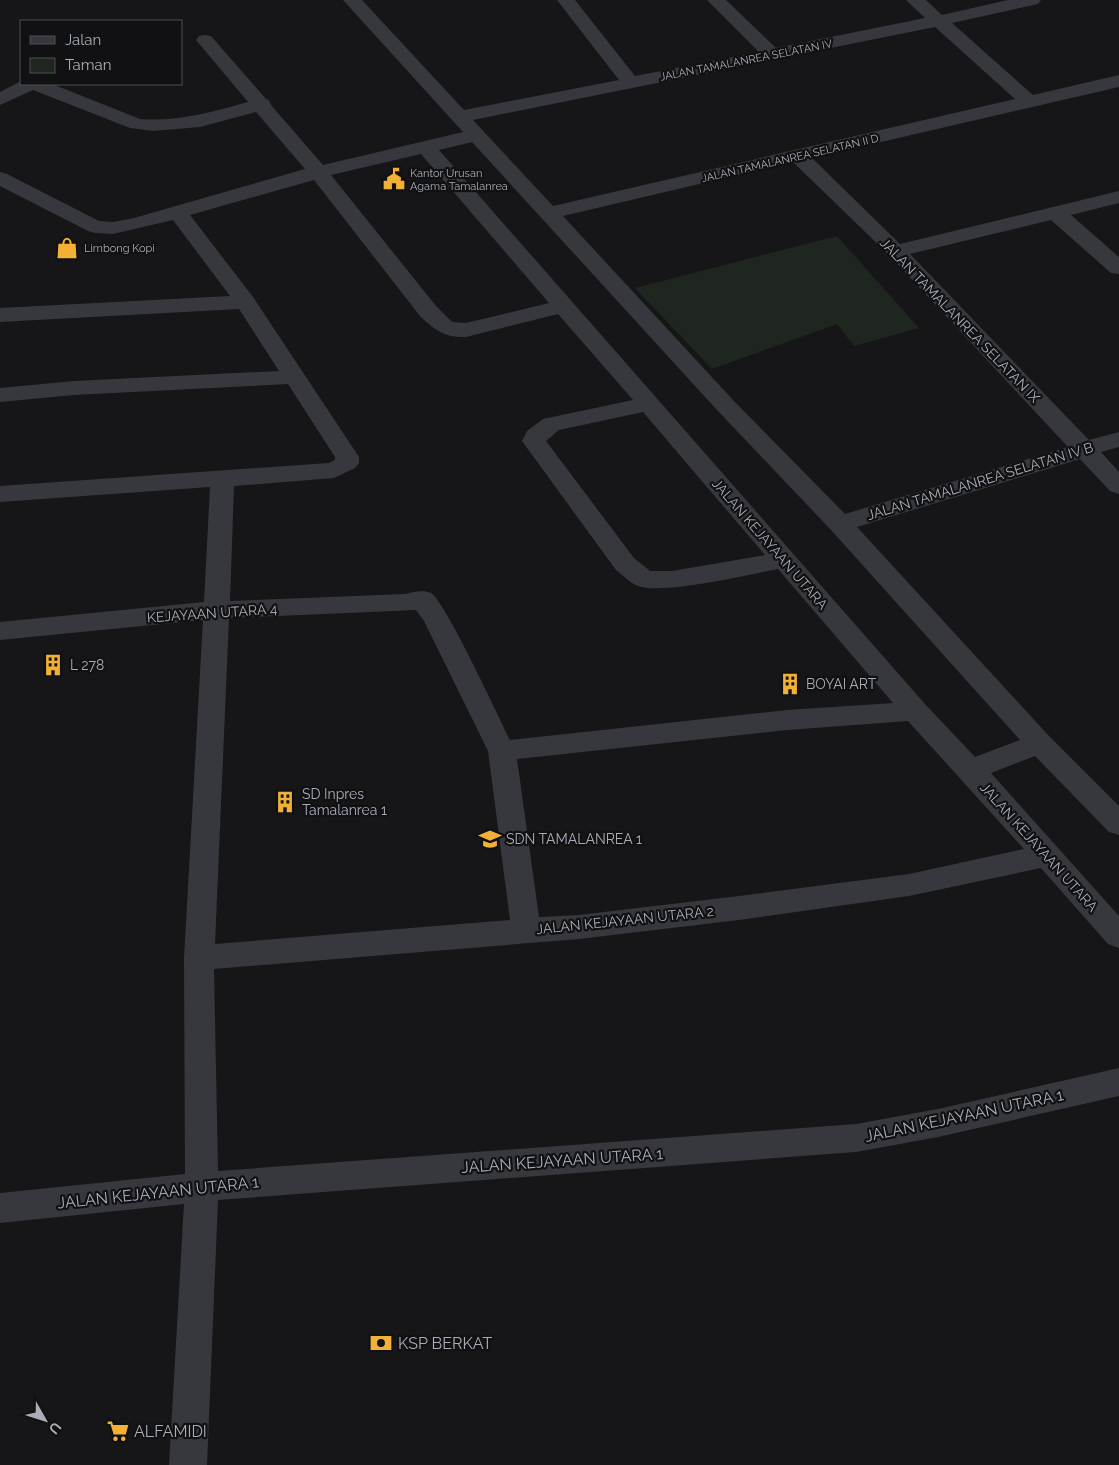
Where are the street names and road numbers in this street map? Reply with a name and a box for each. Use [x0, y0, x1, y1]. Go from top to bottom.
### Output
street label: JALAN TAMALANREA SELATAN IV [659, 37, 834, 84]
street label: JALAN TAMALANREA SELATAN II D [700, 132, 880, 185]
street label: JALAN TAMALANREA SELATAN IX [877, 234, 1043, 406]
street label: JALAN TAMALANREA SELATAN IV B [865, 439, 1095, 523]
street label: JALAN KEJAYAAN UTARA [709, 475, 831, 613]
street label: KEJAYAAN UTARA 4 [146, 600, 278, 626]
street label: JALAN KEJAYAAN UTARA [977, 779, 1101, 915]
street label: JALAN KEJAYAAN UTARA 2 [536, 903, 714, 937]
street label: JALAN KEJAYAAN UTARA 1 [863, 1085, 1065, 1146]
street label: JALAN KEJAYAAN UTARA 1 [460, 1144, 664, 1177]
street label: JALAN KEJAYAAN UTARA 1 [56, 1172, 260, 1213]

